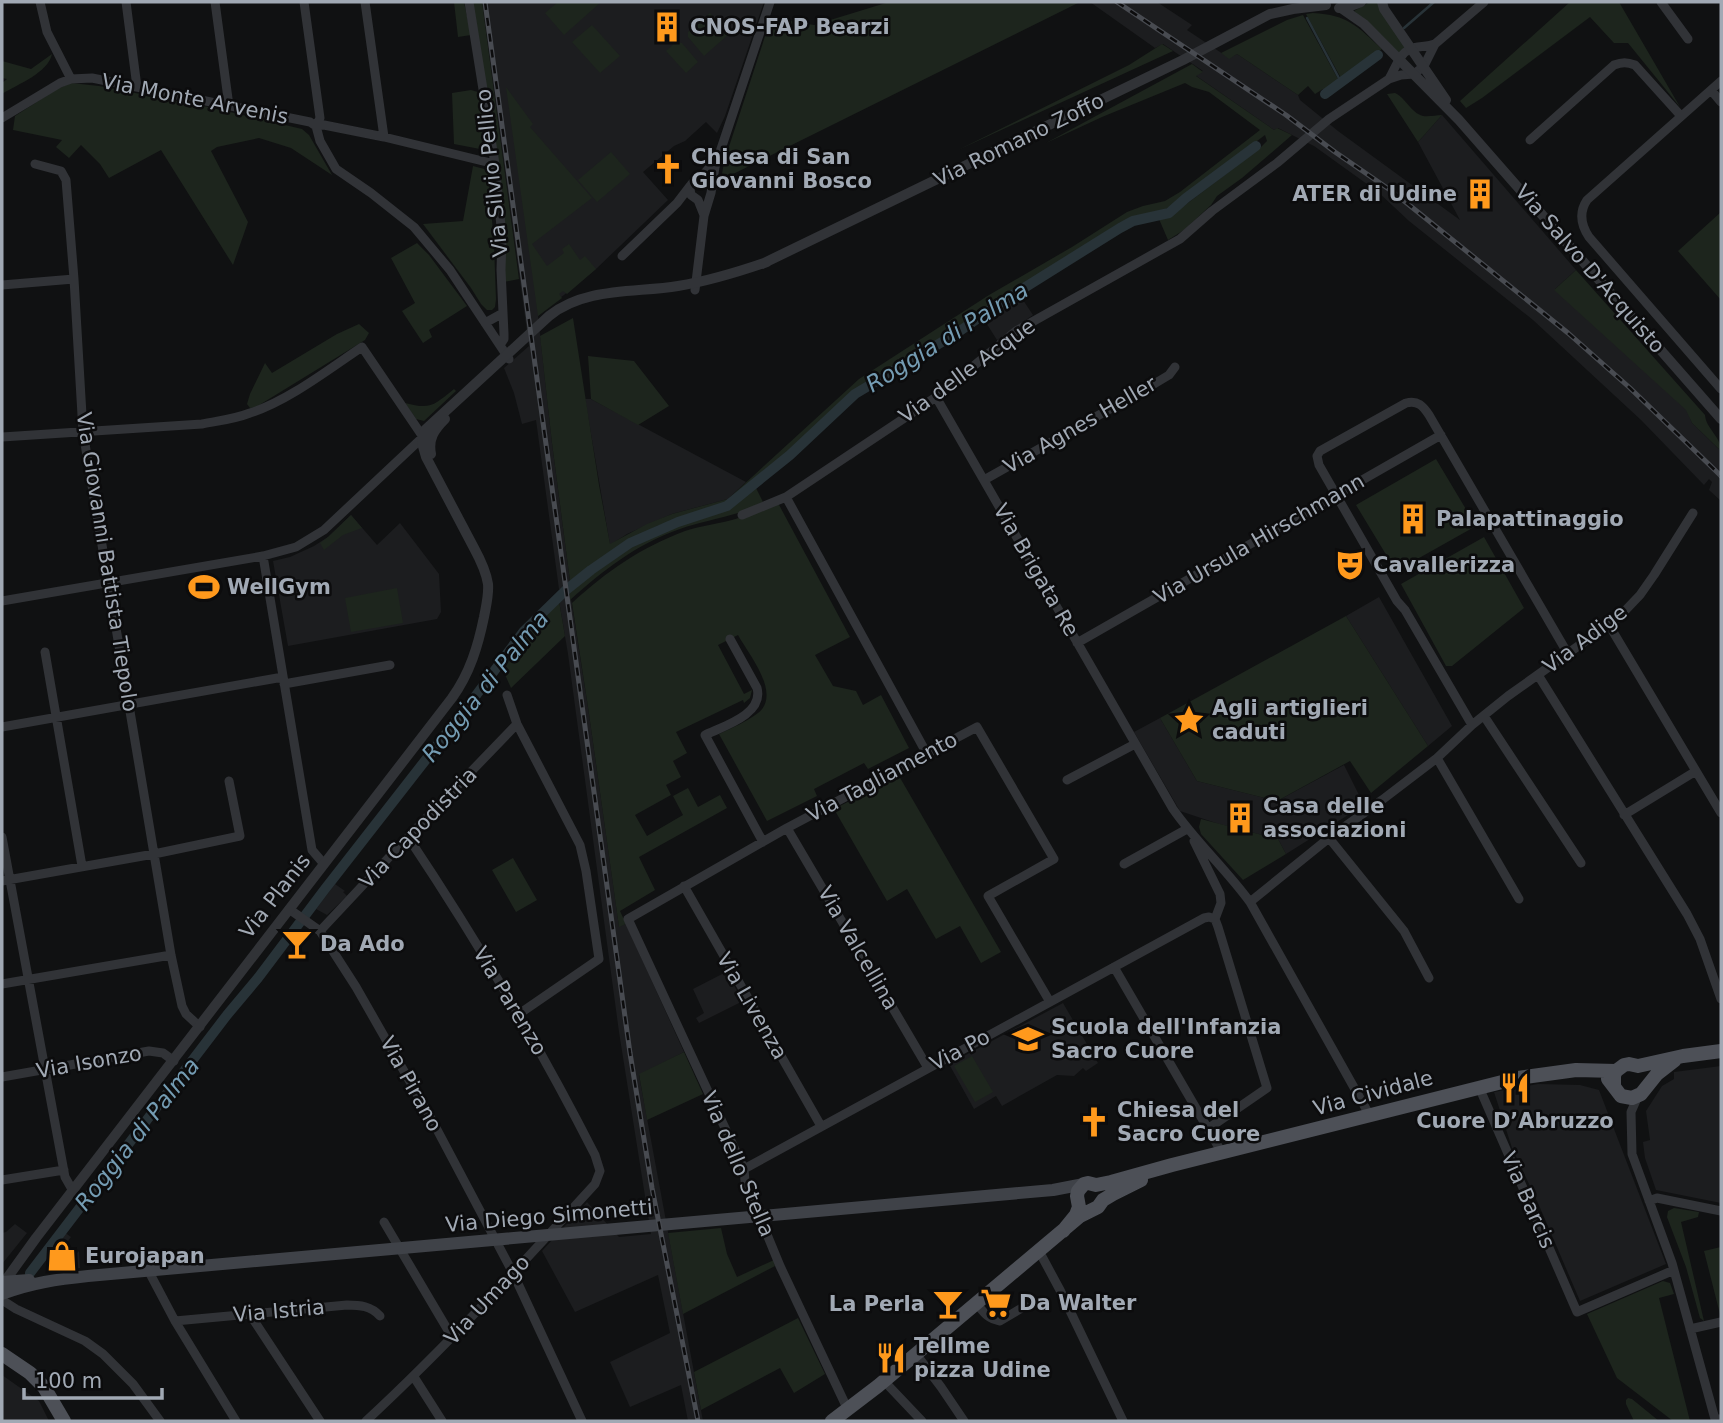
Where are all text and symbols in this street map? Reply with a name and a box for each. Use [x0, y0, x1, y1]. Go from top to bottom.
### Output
building icon: CNOS-FAP Bearzi [650, 10, 684, 44]
place label: CNOS-FAP Bearzi [690, 15, 890, 39]
street label: Via Monte Arvenis [100, 69, 290, 129]
street label: Via Silvio Pellico [471, 88, 513, 258]
street label: Via Romano Zoffo [930, 88, 1108, 192]
place label: Chiesa di San Giovanni Bosco [691, 145, 872, 193]
church icon: Chiesa di San Giovanni Bosco [651, 152, 685, 186]
building icon: ATER di Udine [1463, 177, 1497, 211]
street label: Via Salvo D'Acquisto [1510, 180, 1670, 358]
place label: ATER di Udine [1292, 182, 1457, 206]
water label: Roggia di Palma [861, 277, 1033, 397]
street label: Via delle Acque [894, 314, 1040, 428]
street label: Via Agnes Heller [999, 371, 1161, 479]
street label: Via Giovanni Battista Tiepolo [71, 411, 143, 713]
street label: Via Ursula Hirschmann [1150, 469, 1368, 609]
street label: Via Brigata Re [988, 500, 1084, 640]
building icon: Palapattinaggio [1396, 502, 1430, 536]
place label: Palapattinaggio [1436, 507, 1624, 531]
theatre icon: Cavallerizza [1333, 548, 1367, 582]
place label: Cavallerizza [1373, 553, 1515, 577]
sports icon: WellGym [187, 570, 221, 604]
place label: WellGym [227, 575, 331, 599]
street label: Via Adige [1538, 600, 1632, 678]
water label: Roggia di Palma [416, 605, 554, 767]
place label: Agli artiglieri caduti [1212, 696, 1368, 744]
place icon: Agli artiglieri caduti [1172, 703, 1206, 737]
street label: Via Tagliamento [803, 727, 961, 827]
street label: Via Capodistria [354, 763, 482, 893]
place label: Casa delle associazioni [1263, 794, 1406, 842]
building icon: Casa delle associazioni [1223, 801, 1257, 835]
street label: Via Planis [235, 849, 315, 943]
street label: Via Valcellina [813, 882, 903, 1014]
bar icon: Da Ado [280, 927, 314, 961]
place label: Da Ado [320, 932, 405, 956]
street label: Via Parenzo [468, 942, 552, 1060]
street label: Via Livenza [712, 948, 792, 1064]
place label: Scuola dell'Infanzia Sacro Cuore [1051, 1015, 1281, 1063]
school or university icon: Scuola dell'Infanzia Sacro Cuore [1011, 1022, 1045, 1056]
street label: Via Po [926, 1024, 994, 1076]
street label: Via Pirano [375, 1032, 447, 1136]
street label: Via Isonzo [34, 1041, 144, 1083]
water label: Roggia di Palma [69, 1053, 205, 1215]
street label: Via Cividale [1310, 1065, 1436, 1121]
restaurant icon: Cuore D’Abruzzo [1498, 1071, 1532, 1105]
street label: Via dello Stella [697, 1088, 779, 1240]
place label: Chiesa del Sacro Cuore [1117, 1098, 1260, 1146]
church icon: Chiesa del Sacro Cuore [1077, 1105, 1111, 1139]
place label: Cuore D’Abruzzo [1416, 1109, 1614, 1133]
street label: Via Barcis [1496, 1148, 1560, 1252]
street label: Via Diego Simonetti [444, 1195, 654, 1237]
shop icon: Eurojapan [45, 1239, 79, 1273]
place label: Eurojapan [85, 1244, 205, 1268]
street label: Via Umago [439, 1250, 535, 1350]
supermarket icon: Da Walter [979, 1286, 1013, 1320]
bar icon: La Perla [931, 1287, 965, 1321]
place label: Da Walter [1019, 1291, 1137, 1315]
place label: La Perla [829, 1292, 925, 1316]
street label: Via Istria [232, 1295, 326, 1327]
place label: Tellme pizza Udine [914, 1334, 1051, 1382]
restaurant icon: Tellme pizza Udine [874, 1341, 908, 1375]
scale bar [24, 1356, 163, 1400]
text: 100 m [35, 1369, 102, 1393]

